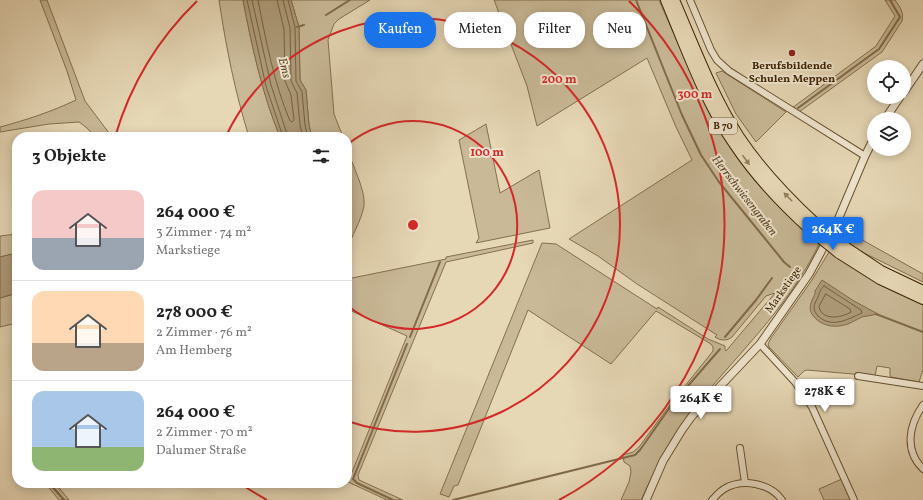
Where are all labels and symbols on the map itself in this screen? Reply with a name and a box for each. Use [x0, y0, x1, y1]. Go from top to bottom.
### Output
marker: Berufsbildende Schulen Meppen [787, 48, 797, 58]
water label: Ems [274, 56, 294, 81]
place label: Berufsbildende Schulen Meppen [749, 59, 835, 87]
text: 200 m [541, 72, 577, 88]
text: 300 m [678, 87, 713, 103]
road number: B 70 [709, 118, 737, 134]
text: 100 m [470, 145, 504, 161]
water label: Herrschwiesengraben [708, 152, 780, 240]
one-way arrow [741, 155, 749, 165]
one-way arrow [783, 192, 793, 202]
pin: 264K € [800, 217, 866, 251]
centre of rings [406, 218, 420, 232]
street label: Markstiege [762, 263, 806, 317]
pin: 278K € [792, 379, 858, 413]
pin: 264K € [668, 386, 734, 420]

